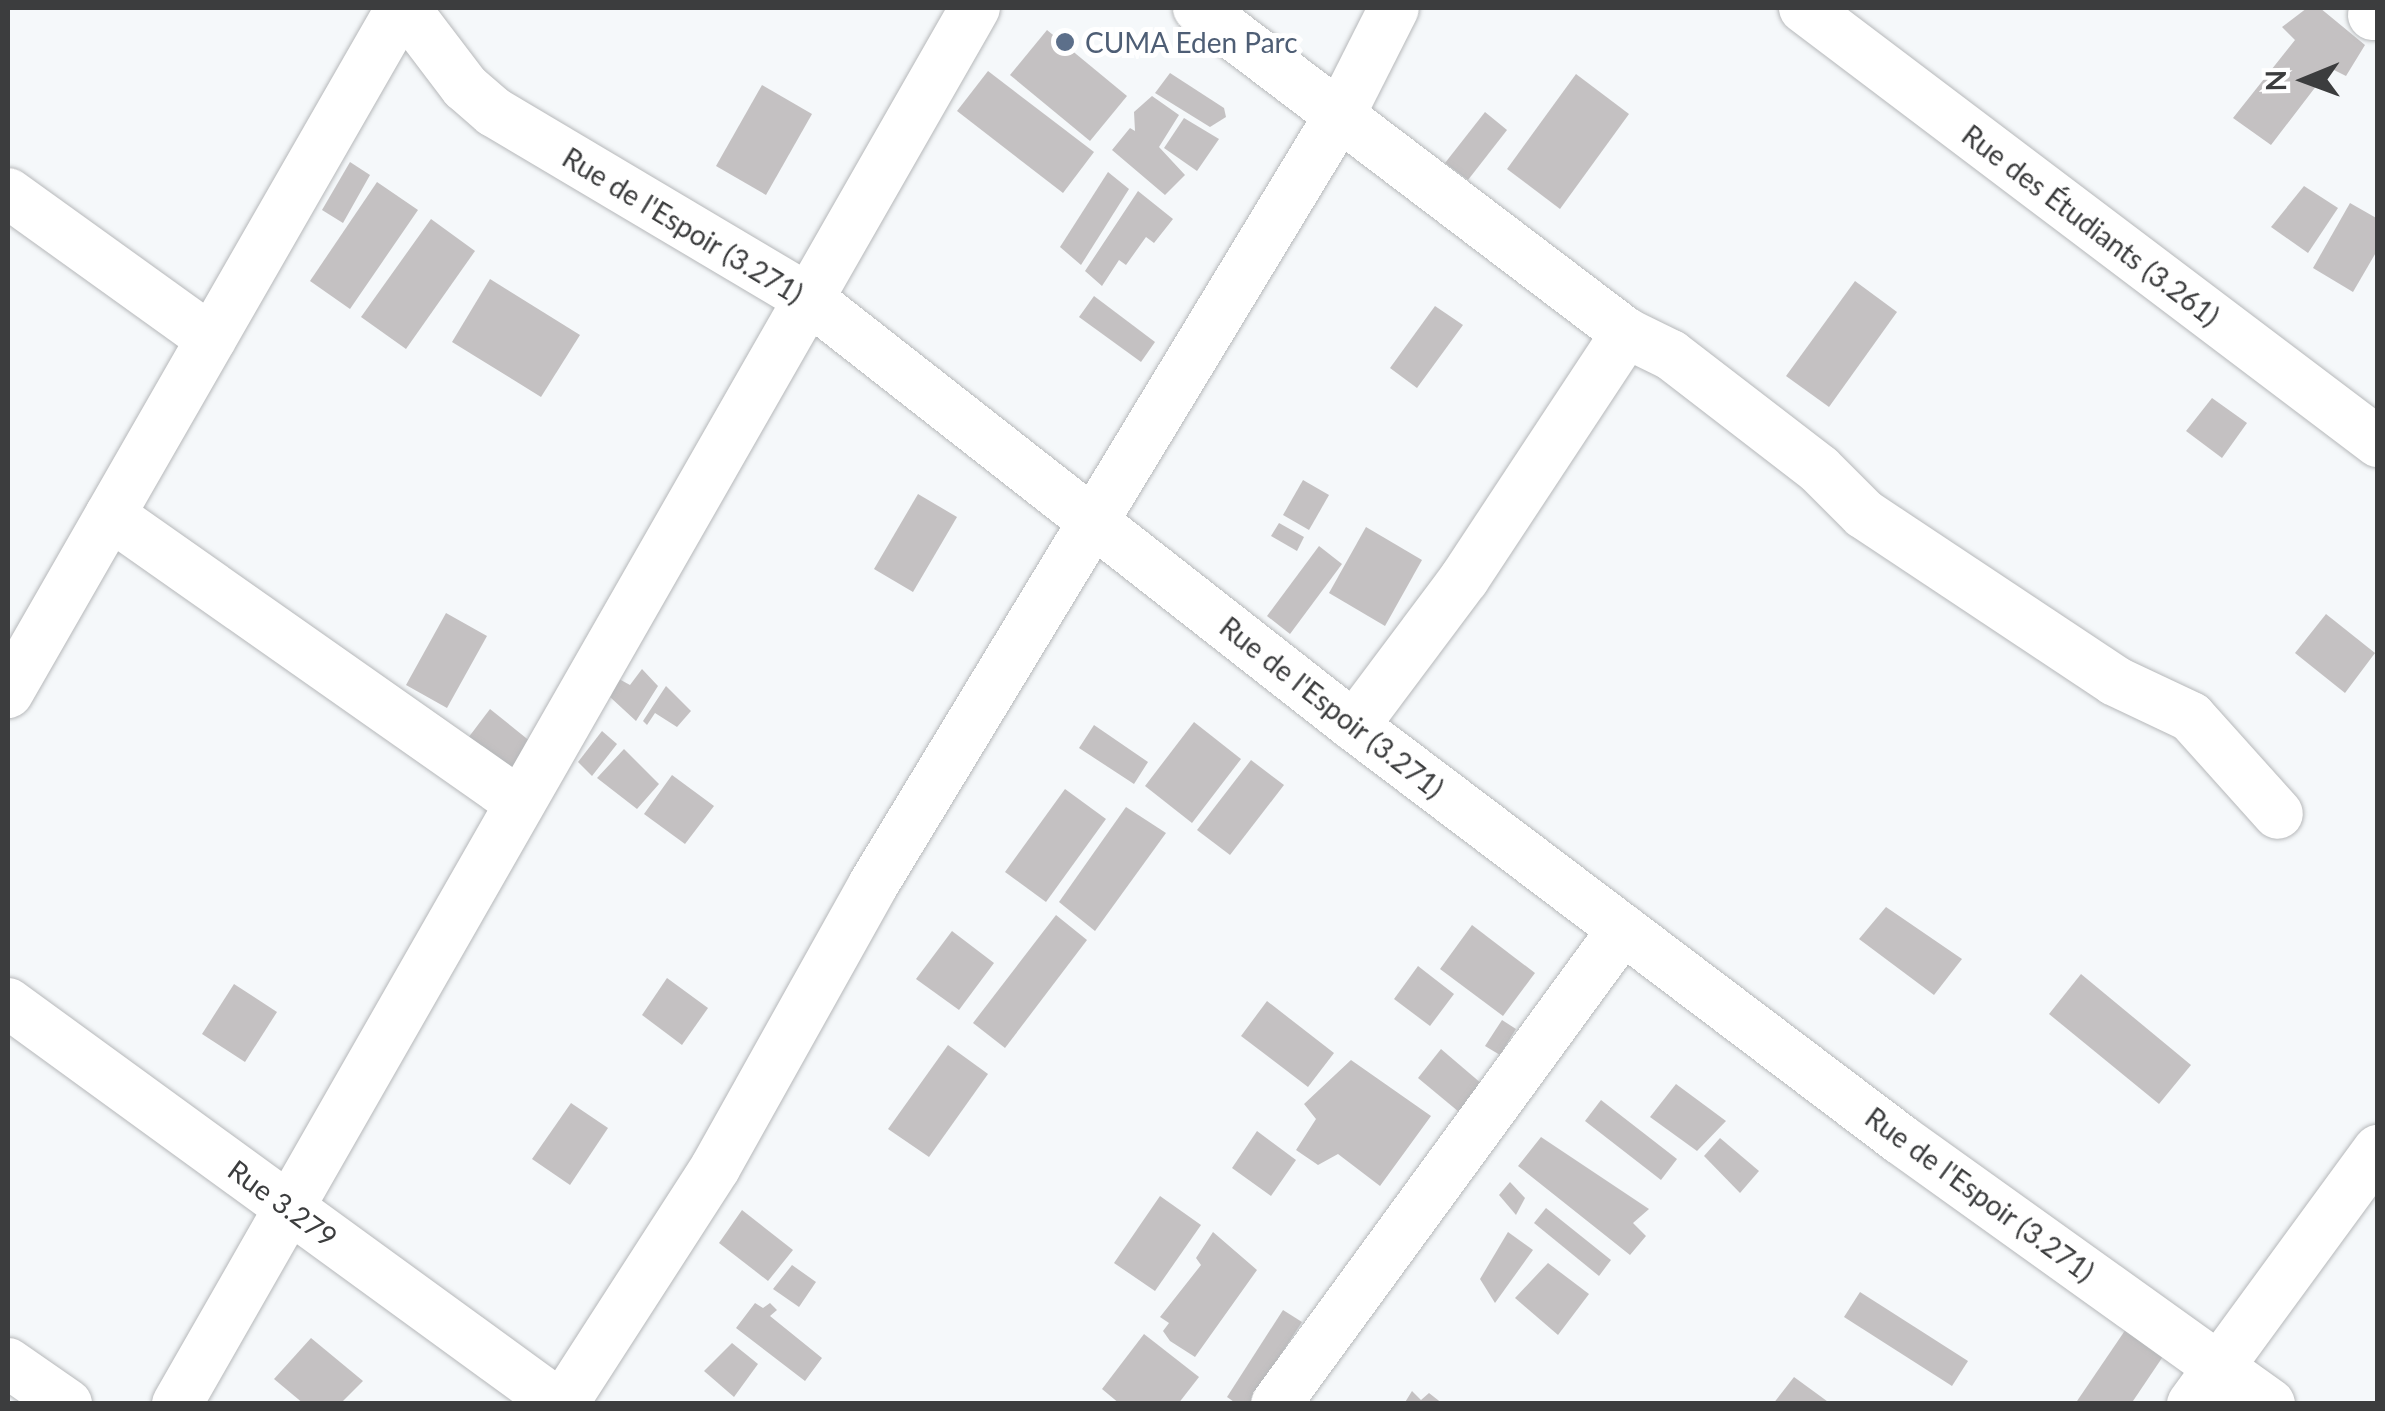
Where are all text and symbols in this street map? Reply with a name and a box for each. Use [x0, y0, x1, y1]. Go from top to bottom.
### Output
place label: CUMA Eden Parc [1085, 25, 1299, 59]
north arrow [2255, 30, 2355, 130]
marker: CUMA Eden Parc [1054, 31, 1076, 53]
text: N [2258, 69, 2292, 92]
street label: Rue des Étudiants (3.261) [1956, 117, 2226, 333]
street label: Rue de l'Espoir (3.271) [557, 140, 809, 310]
street label: Rue de l'Espoir (3.271) [1213, 609, 1451, 805]
street label: Rue de l'Espoir (3.271) [1859, 1100, 2101, 1288]
street label: Rue 3.279 [222, 1152, 344, 1254]

